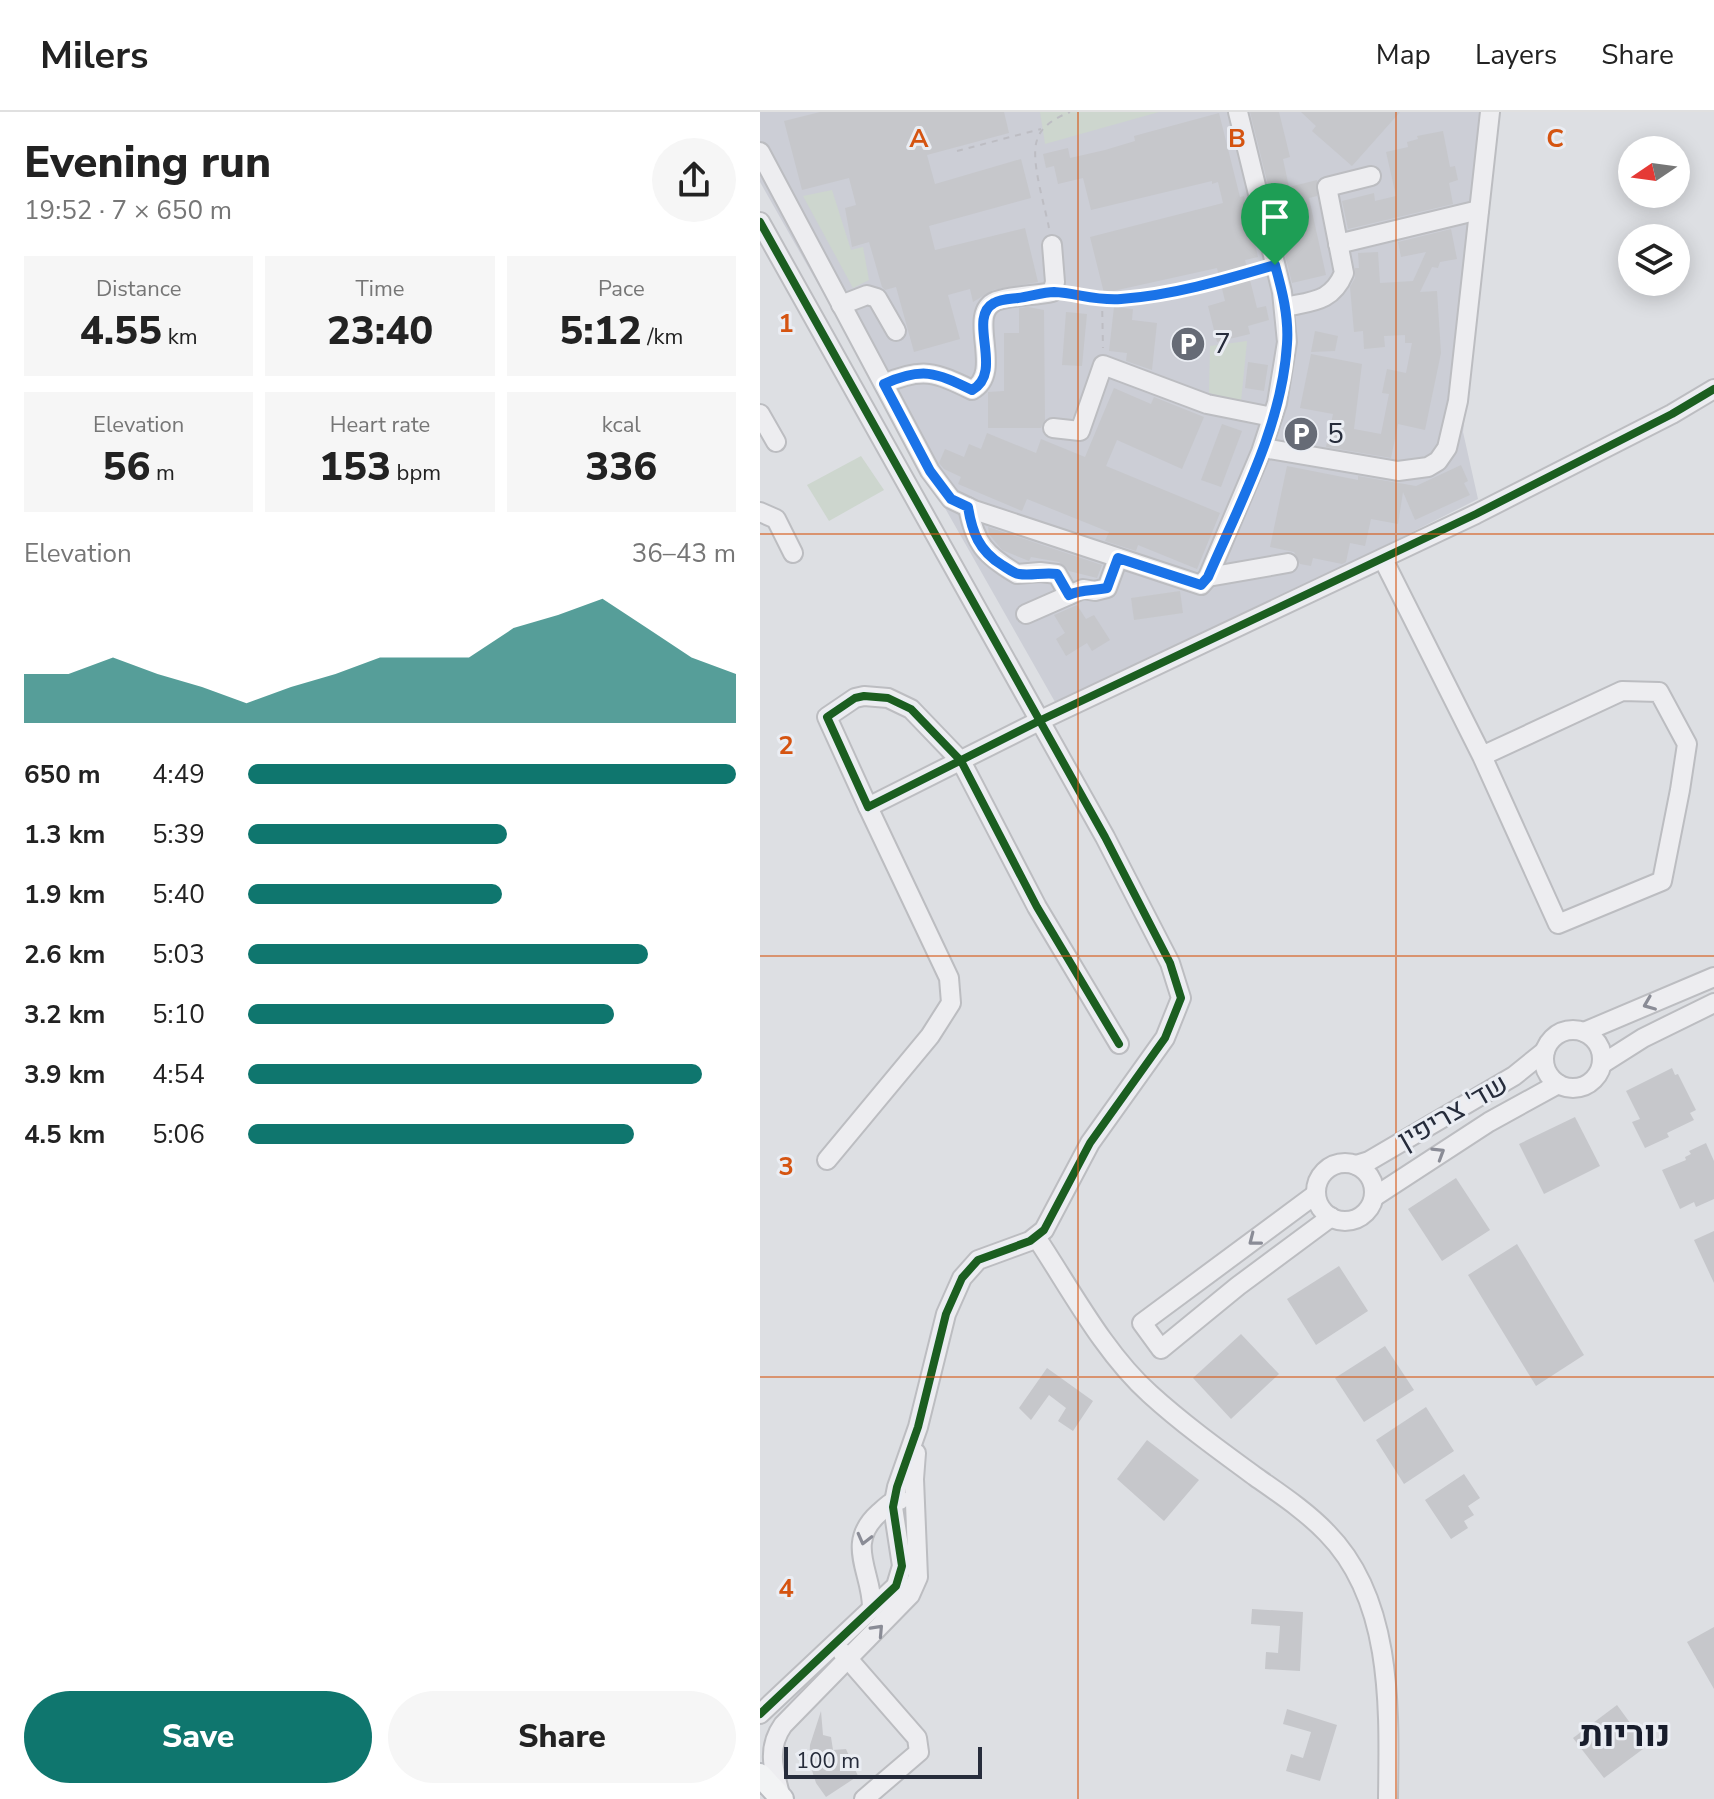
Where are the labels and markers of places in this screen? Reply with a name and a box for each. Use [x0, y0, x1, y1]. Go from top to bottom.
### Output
pin [1241, 183, 1309, 265]
parking icon: 7 [1169, 325, 1207, 363]
place label: 7 [1214, 325, 1231, 363]
parking icon: 5 [1282, 415, 1320, 453]
place label: 5 [1327, 415, 1344, 453]

